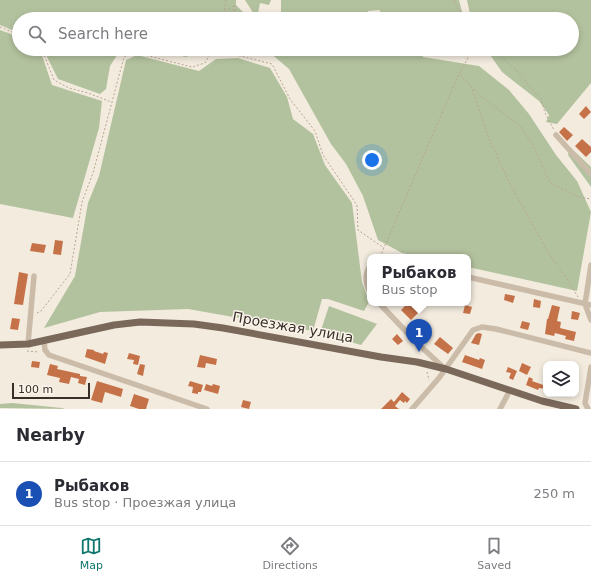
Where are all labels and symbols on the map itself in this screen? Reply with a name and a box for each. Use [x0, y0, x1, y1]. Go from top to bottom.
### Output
your location [362, 150, 382, 170]
street label: Проезжая улица [231, 308, 355, 346]
pin: 1 [406, 319, 432, 352]
scale bar [12, 381, 90, 400]

